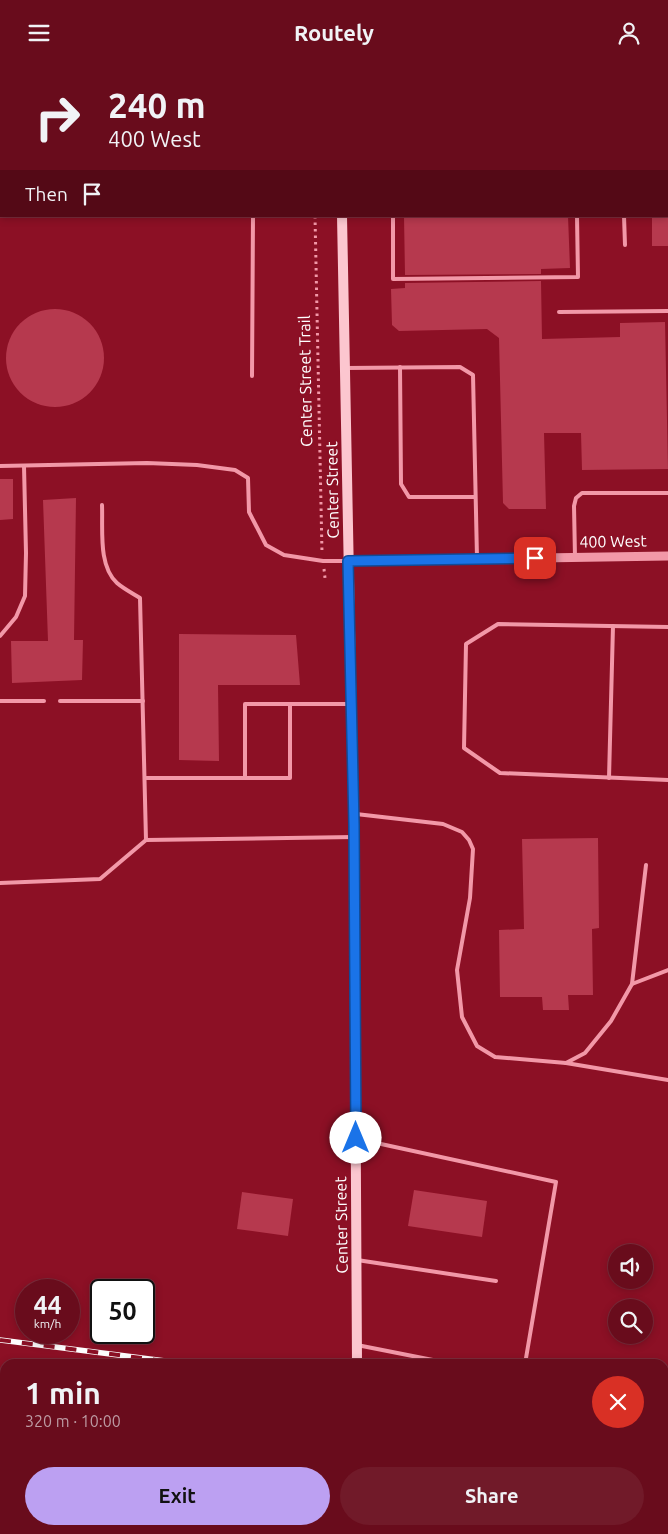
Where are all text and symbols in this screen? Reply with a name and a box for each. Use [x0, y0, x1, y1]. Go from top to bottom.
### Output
icon: menu [25, 19, 53, 47]
icon: person [615, 19, 643, 47]
text: Routely [294, 20, 374, 45]
icon: right [25, 85, 90, 150]
text: 240 m [108, 85, 206, 125]
text: 400 West [108, 126, 201, 151]
icon: arrive [78, 180, 106, 208]
text: Then [25, 183, 68, 205]
street label: Center Street Trail [295, 315, 315, 447]
street label: Center Street [322, 441, 342, 539]
street label: 400 West [579, 531, 648, 551]
pin [514, 537, 556, 579]
icon: arrive [521, 544, 549, 572]
position arrow [329, 1111, 381, 1163]
street label: Center Street [331, 1176, 351, 1274]
map controls [608, 1244, 653, 1344]
button: sound [608, 1244, 653, 1289]
speed limit sign: 50 [90, 1279, 155, 1344]
text: 44 [33, 1291, 62, 1319]
button: search [608, 1299, 653, 1344]
text: km/h [34, 1317, 61, 1330]
text: 1 min [25, 1376, 101, 1410]
button: close [592, 1376, 644, 1428]
text: 320 m · 10:00 [25, 1412, 121, 1430]
button: Exit [25, 1467, 330, 1525]
button: Share [340, 1467, 644, 1525]

